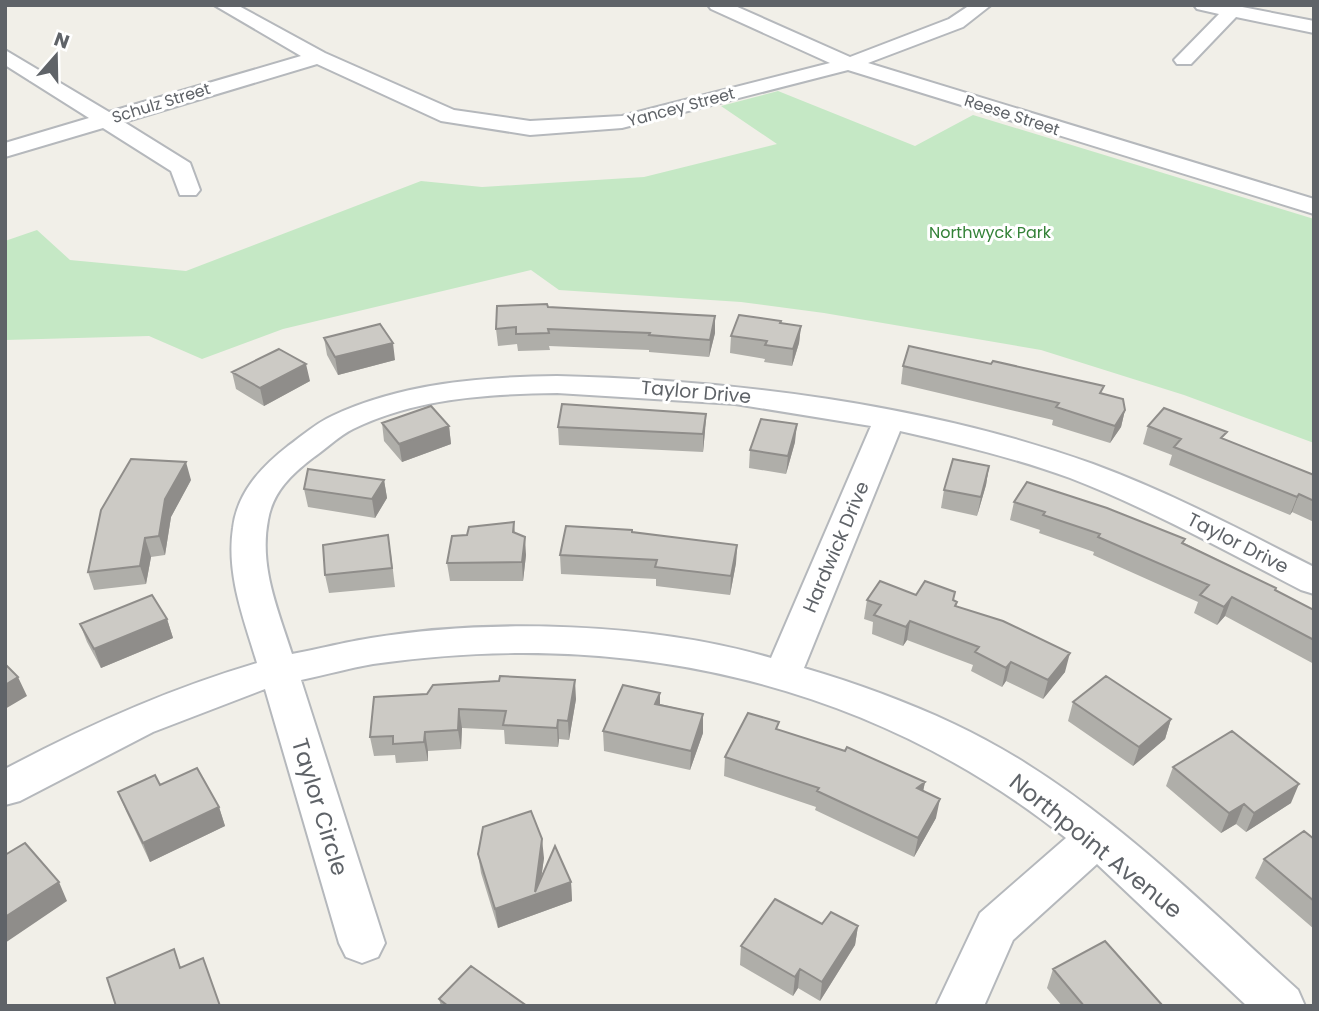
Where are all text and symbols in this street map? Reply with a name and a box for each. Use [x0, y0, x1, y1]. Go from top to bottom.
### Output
north arrow [21, 21, 91, 91]
text: N [50, 25, 73, 56]
street label: Schulz Street [109, 77, 213, 129]
street label: Yancey Street [625, 82, 737, 132]
street label: Reese Street [961, 89, 1063, 141]
park label: Northwyck Park [929, 221, 1052, 244]
street label: Taylor Drive [640, 374, 752, 410]
street label: Hardwick Drive [796, 477, 876, 617]
street label: Taylor Drive [1183, 506, 1293, 580]
street label: Taylor Circle [284, 734, 356, 880]
street label: Northpoint Avenue [1003, 766, 1189, 926]

